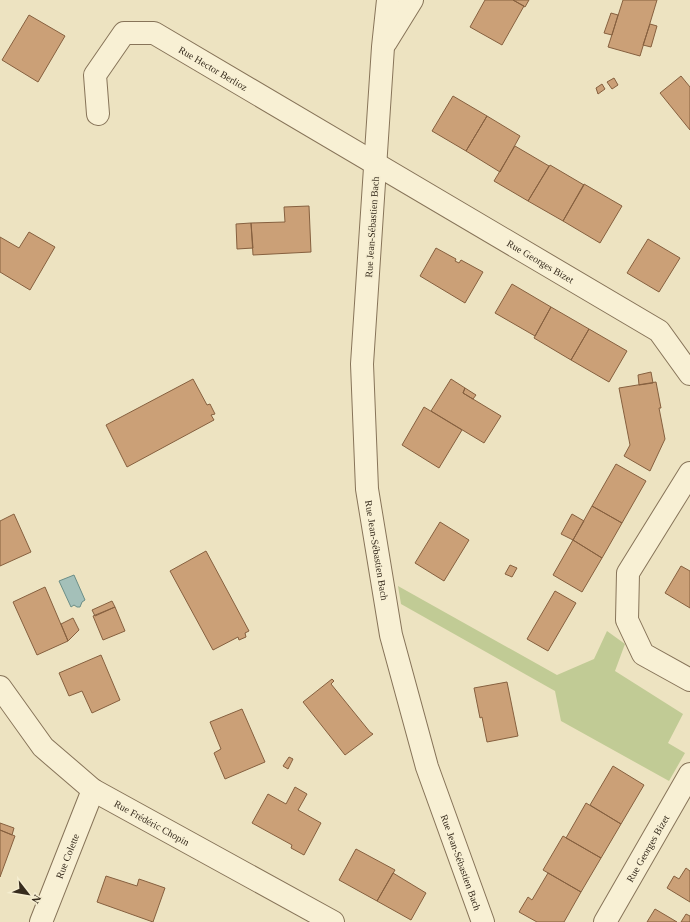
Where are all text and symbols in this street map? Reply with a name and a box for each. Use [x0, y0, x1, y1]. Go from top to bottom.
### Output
street label: Rue Hector Berlioz [177, 43, 250, 93]
street label: Rue Jean-Sébastien Bach [363, 176, 381, 278]
street label: Rue Georges Bizet [505, 237, 576, 285]
street label: Rue Jean-Sébastien Bach [363, 499, 391, 601]
street label: Rue Frédéric Chopin [112, 797, 191, 847]
street label: Rue Jean-Sébastien Bach [439, 813, 484, 912]
street label: Rue Georges Bizet [624, 813, 671, 884]
street label: Rue Colette [53, 831, 81, 880]
north arrow [8, 874, 48, 914]
text: N [29, 893, 44, 906]

